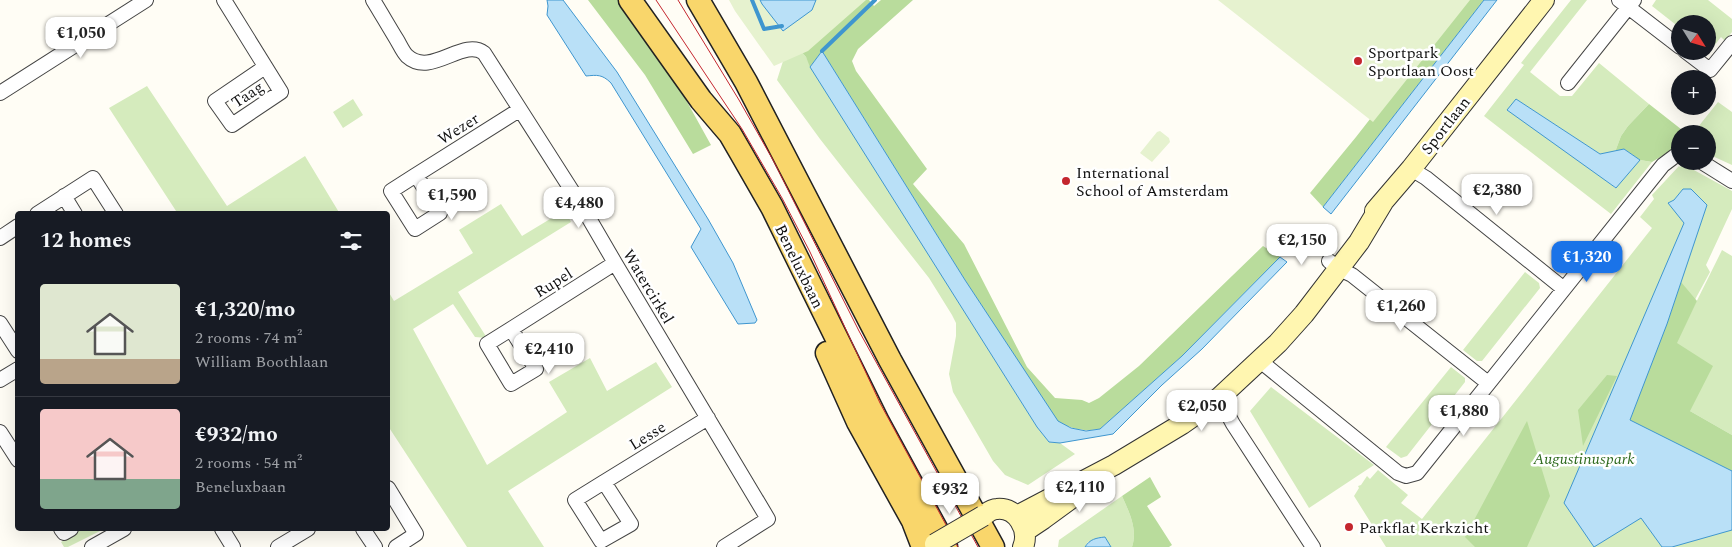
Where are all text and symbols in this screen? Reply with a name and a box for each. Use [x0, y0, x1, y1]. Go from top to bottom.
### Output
north arrow [1671, 15, 1716, 60]
map controls [1671, 15, 1716, 170]
pin: €1,050 [40, 17, 122, 59]
text: €1,050 [56, 21, 106, 45]
place label: Sportpark Sportlaan Oost [1368, 41, 1474, 83]
marker: Sportpark Sportlaan Oost [1352, 55, 1364, 67]
button: + [1671, 70, 1716, 115]
street label: Taag [227, 75, 269, 114]
street label: Sportlaan [1415, 91, 1476, 160]
street label: Wezer [433, 107, 484, 151]
button: − [1671, 125, 1716, 170]
place label: International School of Amsterdam [1076, 161, 1229, 203]
pin: €2,380 [1456, 174, 1538, 216]
marker: International School of Amsterdam [1060, 175, 1072, 187]
pin: €1,590 [411, 178, 493, 221]
text: €2,380 [1472, 178, 1522, 202]
text: €1,590 [427, 183, 477, 207]
pin: €4,480 [538, 186, 620, 229]
text: €4,480 [554, 191, 604, 215]
street label: Beneluxbaan [768, 220, 830, 313]
pin: €2,150 [1261, 224, 1343, 266]
text: 12 homes [40, 225, 132, 257]
icon: filters [337, 227, 365, 255]
text: €2,150 [1277, 228, 1327, 252]
pin: €1,320 [1546, 240, 1628, 283]
street label: Watercirkel [616, 245, 680, 328]
text: €1,320 [1562, 245, 1612, 269]
street label: Rupel [530, 262, 577, 304]
pin: €1,260 [1360, 290, 1442, 332]
text: €1,320/mo [195, 294, 295, 326]
text: €1,260 [1376, 294, 1426, 318]
icon: home [80, 304, 140, 364]
text: 2 rooms · 74 m² [195, 326, 302, 350]
pin: €2,410 [508, 332, 590, 375]
text: €2,410 [524, 337, 574, 361]
text: William Boothlaan [195, 350, 328, 374]
pin: €2,050 [1161, 390, 1243, 432]
text: €2,050 [1177, 394, 1227, 418]
pin: €1,880 [1423, 394, 1505, 437]
text: €1,880 [1439, 399, 1489, 423]
street label: Lesse [625, 415, 671, 456]
text: €932/mo [195, 419, 278, 451]
icon: home [80, 429, 140, 489]
park label: Augustinuspark [1532, 447, 1635, 471]
text: 2 rooms · 54 m² [195, 451, 302, 475]
pin: €2,110 [1039, 470, 1121, 513]
pin: €932 [920, 472, 980, 515]
text: Beneluxbaan [195, 475, 286, 499]
text: €2,110 [1055, 475, 1105, 499]
text: €932 [932, 477, 968, 501]
place label: Parkflat Kerkzicht [1359, 516, 1489, 540]
marker: Parkflat Kerkzicht [1343, 521, 1355, 533]

